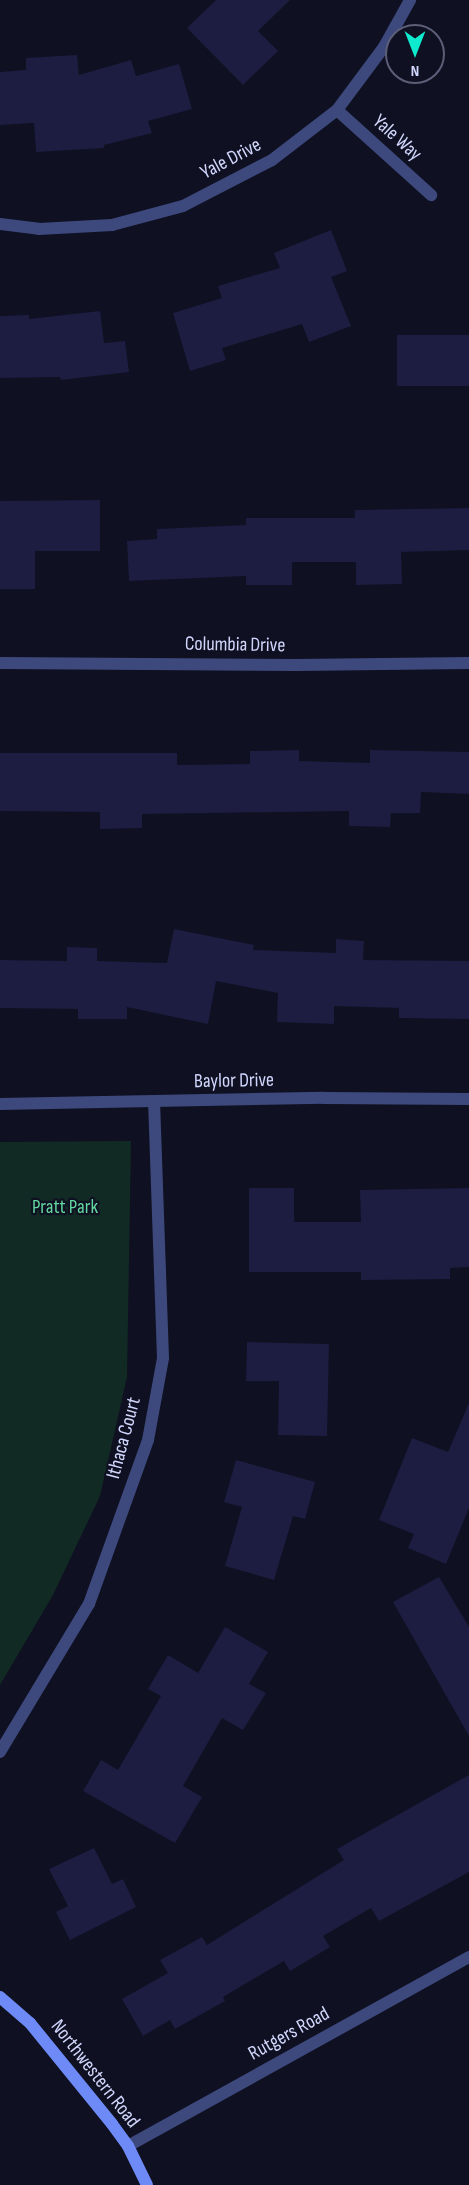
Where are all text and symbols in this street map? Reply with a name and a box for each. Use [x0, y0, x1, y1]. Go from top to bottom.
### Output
north arrow [385, 24, 445, 84]
text: N [411, 61, 419, 80]
street label: Yale Way [367, 110, 427, 166]
street label: Yale Drive [197, 133, 265, 185]
street label: Columbia Drive [185, 632, 285, 658]
street label: Baylor Drive [194, 1068, 274, 1094]
park label: Pratt Park [32, 1195, 98, 1219]
street label: Ithaca Court [102, 1395, 146, 1481]
street label: Rutgers Road [244, 2002, 334, 2066]
street label: Northwestern Road [45, 2015, 145, 2133]

